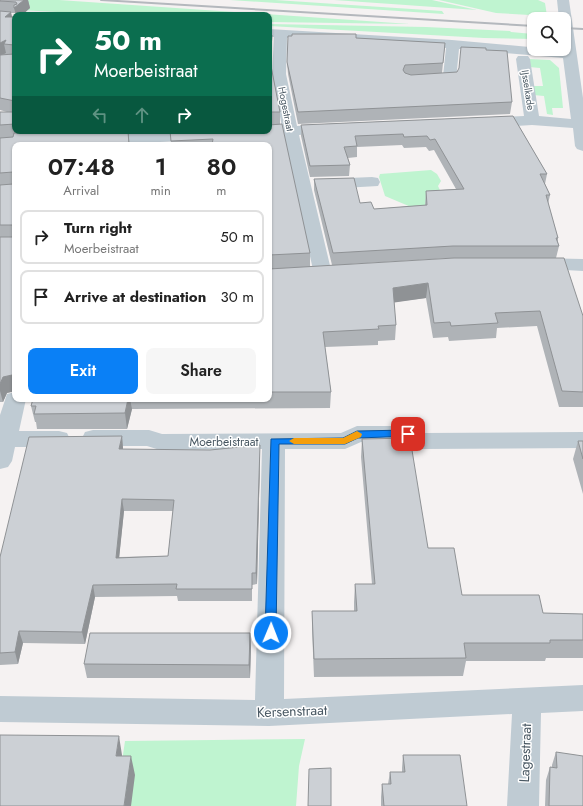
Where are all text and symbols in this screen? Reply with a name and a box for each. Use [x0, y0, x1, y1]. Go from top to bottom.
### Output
map controls [527, 12, 571, 56]
button: search [527, 12, 571, 56]
text: 50 m [94, 20, 162, 61]
icon: right [28, 28, 80, 80]
text: Moerbeistraat [94, 58, 197, 84]
street label: IJsselkade [517, 69, 539, 111]
street label: Hogestraat [274, 85, 298, 133]
icon: left [89, 104, 111, 126]
icon: ahead [131, 104, 153, 126]
icon: right [173, 104, 195, 126]
text: 07:48 [48, 149, 115, 184]
text: 1 [155, 149, 167, 184]
text: 80 [206, 149, 236, 184]
text: Arrival [63, 181, 99, 200]
text: min [150, 181, 171, 200]
text: m [216, 181, 226, 200]
text: Turn right [64, 217, 132, 239]
icon: right [30, 226, 52, 248]
text: 50 m [220, 226, 254, 248]
text: Moerbeistraat [64, 239, 139, 258]
icon: arrive [30, 286, 52, 308]
text: Arrive at destination [64, 286, 206, 308]
text: 30 m [221, 286, 254, 308]
button: Exit [28, 348, 138, 394]
button: Share [146, 348, 256, 394]
pin [391, 417, 425, 451]
icon: arrive [397, 423, 419, 445]
street label: Moerbeistraat [190, 433, 259, 451]
position arrow [250, 612, 292, 654]
street label: Kersenstraat [257, 700, 328, 722]
street label: Lagestraat [514, 723, 536, 783]

